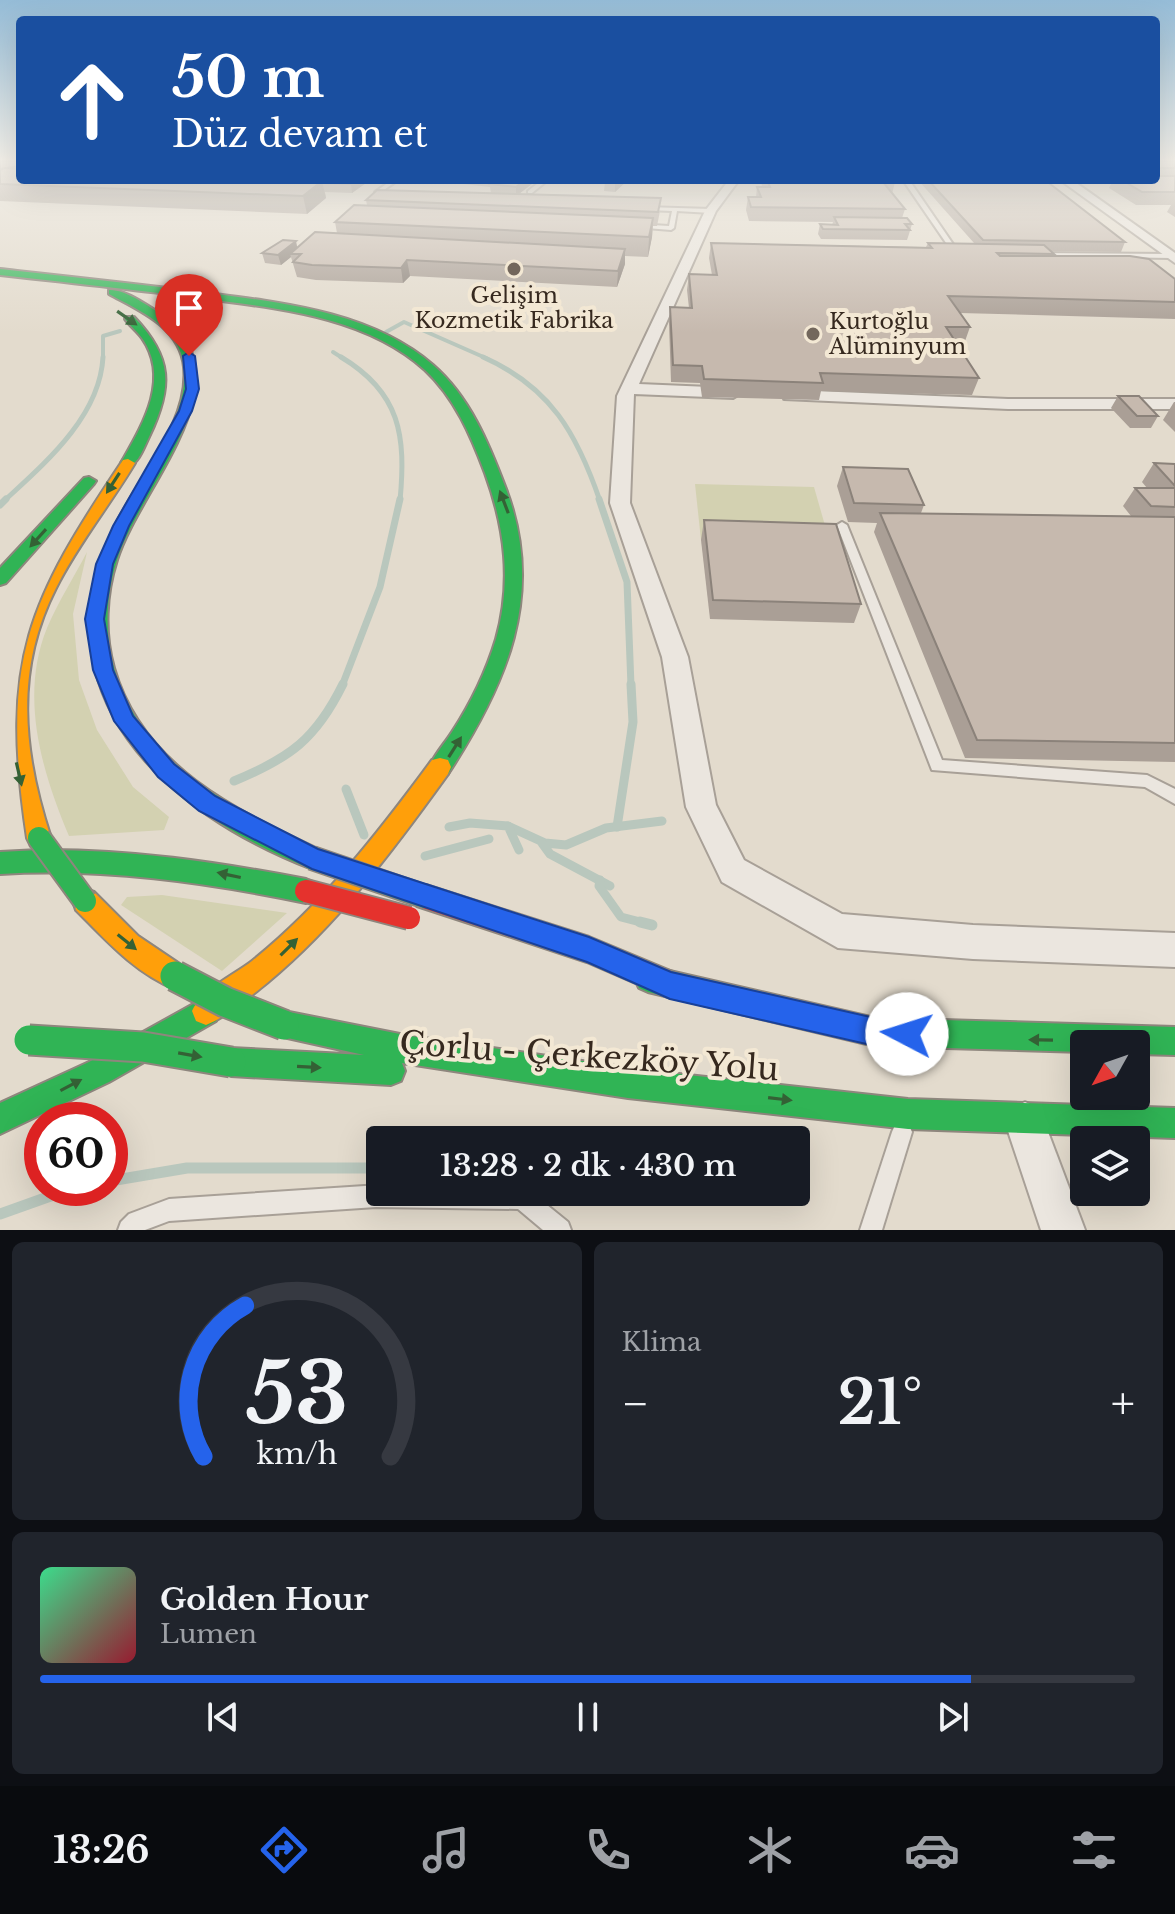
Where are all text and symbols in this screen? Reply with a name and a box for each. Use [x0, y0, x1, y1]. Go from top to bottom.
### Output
text: 50 m [172, 43, 324, 112]
icon: ahead [40, 48, 144, 152]
text: Düz devam et [172, 112, 428, 157]
marker: Gelişim Kozmetik Fabrika [505, 260, 523, 278]
pin [155, 274, 223, 356]
place label: Gelişim Kozmetik Fabrika [415, 282, 614, 334]
icon: arrive [167, 286, 211, 330]
place label: Kurtoğlu Alüminyum [828, 308, 966, 360]
one-way arrow [117, 310, 138, 325]
marker: Kurtoğlu Alüminyum [804, 325, 822, 343]
one-way arrow [105, 473, 120, 494]
one-way arrow [497, 490, 510, 514]
one-way arrow [30, 529, 48, 548]
one-way arrow [447, 736, 461, 758]
one-way arrow [13, 762, 26, 787]
one-way arrow [216, 868, 241, 881]
one-way arrow [116, 933, 136, 950]
one-way arrow [279, 938, 298, 956]
position arrow [865, 992, 949, 1076]
street label: Çorlu - Çerkezköy Yolu [398, 1023, 780, 1089]
north arrow [1070, 1030, 1150, 1110]
map controls [1070, 1030, 1150, 1206]
one-way arrow [1028, 1033, 1053, 1046]
one-way arrow [178, 1050, 203, 1062]
one-way arrow [297, 1060, 322, 1073]
one-way arrow [59, 1079, 82, 1092]
one-way arrow [768, 1093, 793, 1106]
speed limit sign: 60 [24, 1102, 128, 1206]
button: layers [1070, 1126, 1150, 1206]
text: 13:28 · 2 dk · 430 m [440, 1147, 736, 1184]
text: Klima [622, 1326, 701, 1358]
text: 53 [246, 1342, 348, 1445]
text: 21° [838, 1366, 923, 1440]
text: − [622, 1376, 649, 1431]
text: + [1111, 1376, 1135, 1431]
text: km/h [256, 1436, 337, 1472]
text: Golden Hour [160, 1581, 369, 1618]
text: Lumen [160, 1618, 257, 1650]
icon: previous [201, 1695, 245, 1739]
icon: pause [566, 1695, 610, 1739]
icon: next [931, 1695, 975, 1739]
icon: directions [256, 1822, 312, 1878]
icon: music [418, 1822, 474, 1878]
icon: phone [580, 1822, 636, 1878]
icon: climate [742, 1822, 798, 1878]
icon: car [904, 1822, 960, 1878]
icon: filters [1066, 1822, 1122, 1878]
text: 13:26 [53, 1828, 150, 1873]

